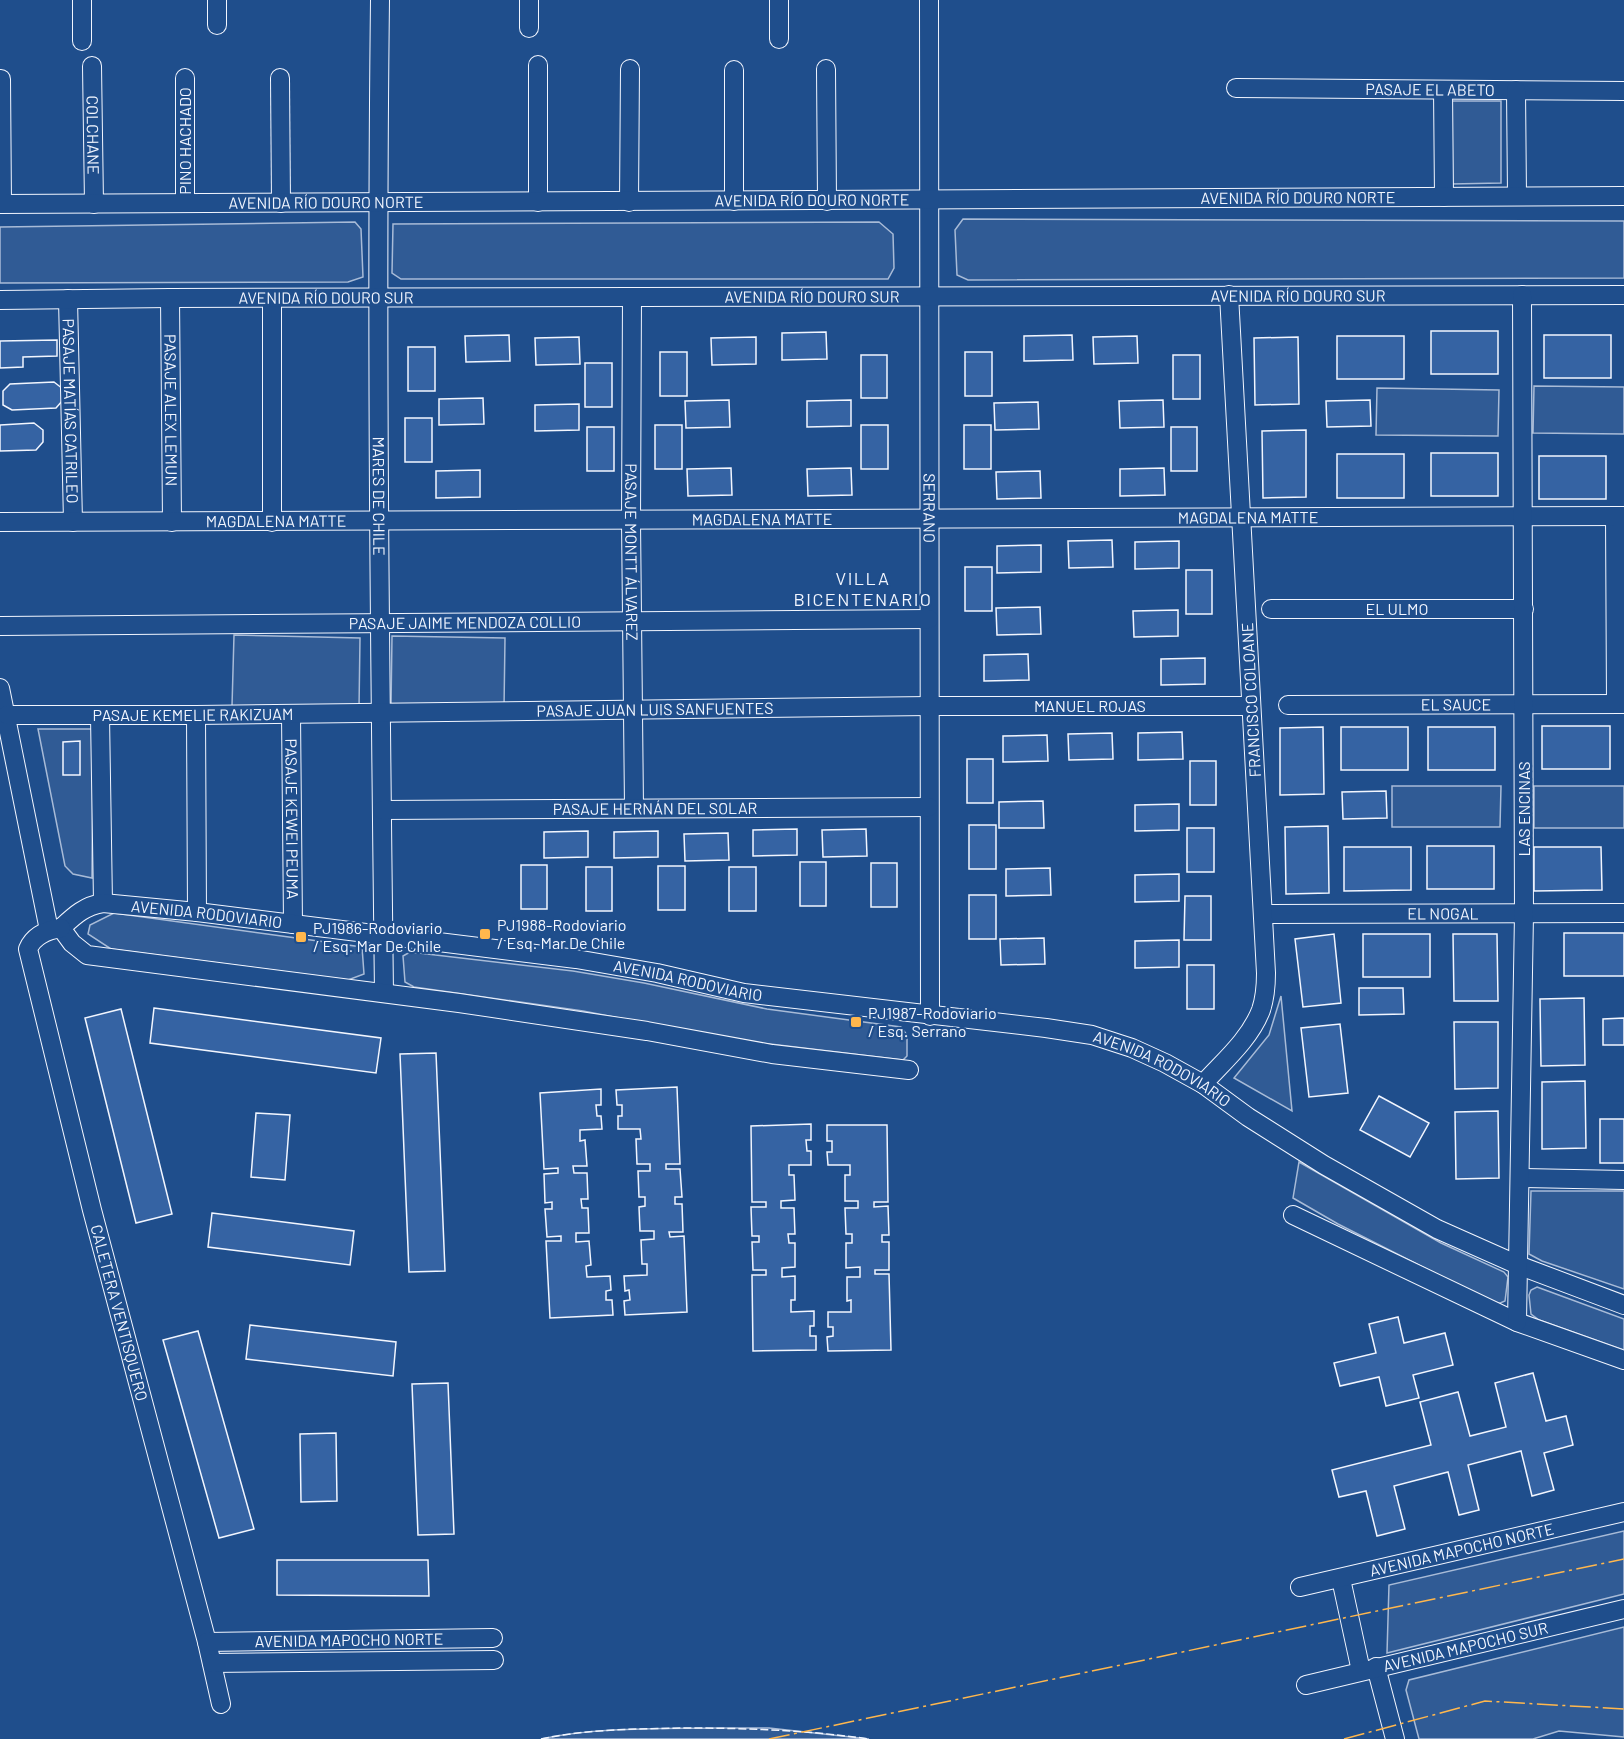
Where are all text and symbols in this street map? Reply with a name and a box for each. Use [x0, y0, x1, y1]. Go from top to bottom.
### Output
street label: PASAJE EL ABETO [1365, 79, 1495, 99]
street label: PINO HACHADO [175, 87, 194, 195]
street label: COLCHANE [83, 95, 104, 175]
street label: AVENIDA RÍO DOURO NORTE [1200, 187, 1395, 207]
street label: AVENIDA RÍO DOURO NORTE [714, 190, 909, 209]
street label: AVENIDA RÍO DOURO NORTE [229, 192, 423, 212]
street label: AVENIDA RÍO DOURO SUR [1210, 285, 1386, 305]
street label: AVENIDA RÍO DOURO SUR [724, 286, 900, 306]
street label: AVENIDA RÍO DOURO SUR [238, 287, 414, 307]
street label: PASAJE MATÍAS CATRILEO [59, 318, 83, 504]
street label: PASAJE ALEX LEMUN [161, 334, 182, 486]
street label: MARES DE CHILE [370, 436, 389, 556]
street label: PASAJE MONTT ÁLVAREZ [622, 463, 642, 641]
street label: SERRANO [920, 473, 940, 543]
street label: MAGDALENA MATTE [1178, 507, 1318, 527]
street label: MAGDALENA MATTE [692, 509, 832, 528]
street label: MAGDALENA MATTE [206, 511, 346, 530]
district label: VILLA BICENTENARIO [793, 567, 933, 610]
street label: EL ULMO [1366, 599, 1428, 618]
street label: PASAJE JAIME MENDOZA COLLIO [349, 612, 581, 632]
street label: FRANCISCO COLOANE [1237, 622, 1264, 778]
street label: EL SAUCE [1421, 694, 1491, 714]
street label: MANUEL ROJAS [1034, 696, 1146, 715]
street label: PASAJE JUAN LUIS SANFUENTES [536, 698, 774, 720]
street label: PASAJE KEMELIE RAKIZUAM [93, 704, 293, 724]
street label: PASAJE KEWEI PEUMA [282, 738, 303, 900]
street label: LAS ENCINAS [1514, 761, 1533, 857]
street label: PASAJE HERNÁN DEL SOLAR [553, 798, 758, 818]
street label: AVENIDA RODOVIARIO [130, 896, 283, 931]
street label: EL NOGAL [1407, 903, 1479, 923]
place label: PJ1988-Rodoviario / Esq. Mar De Chile [497, 915, 627, 952]
place label: PJ1986-Rodoviario / Esq. Mar De Chile [313, 918, 442, 955]
marker: PJ1988-Rodoviario / Esq. Mar De Chile [478, 927, 492, 941]
marker: PJ1986-Rodoviario / Esq. Mar De Chile [294, 930, 308, 944]
street label: AVENIDA RODOVIARIO [612, 956, 763, 1004]
place label: PJ1987-Rodoviario / Esq. Serrano [868, 1003, 997, 1040]
marker: PJ1987-Rodoviario / Esq. Serrano [849, 1015, 863, 1029]
street label: AVENIDA RODOVIARIO [1091, 1026, 1235, 1110]
street label: CALETERA VENTISQUERO [87, 1222, 152, 1403]
street label: AVENIDA MAPOCHO NORTE [1368, 1519, 1556, 1580]
street label: AVENIDA MAPOCHO SUR [1381, 1617, 1550, 1675]
street label: AVENIDA MAPOCHO NORTE [255, 1629, 443, 1650]

